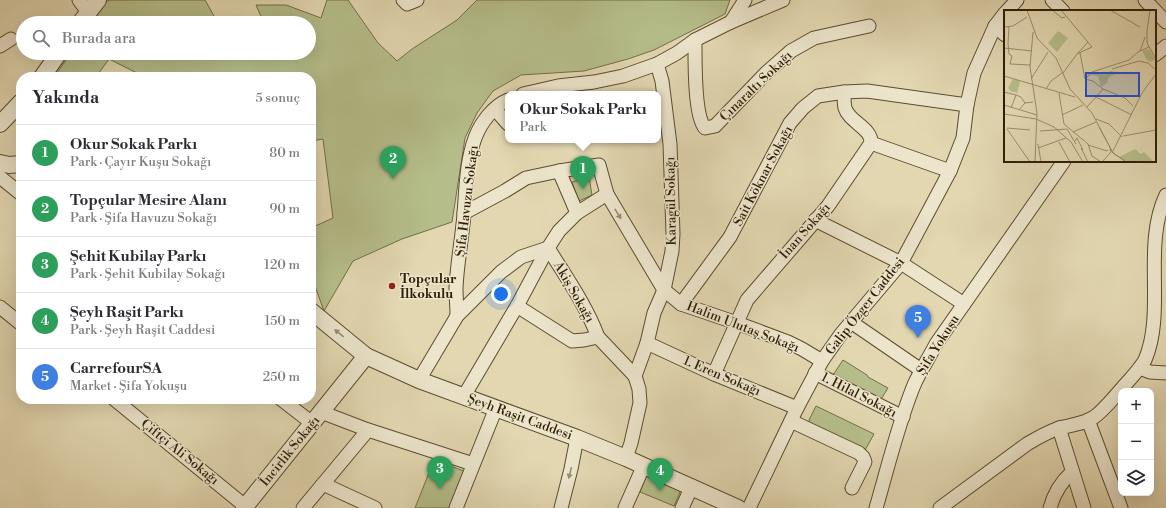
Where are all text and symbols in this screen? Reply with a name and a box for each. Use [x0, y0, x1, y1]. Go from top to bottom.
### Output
inset map [1004, 10, 1156, 162]
search box [16, 16, 316, 60]
icon: search [30, 27, 52, 49]
text: Burada ara [62, 29, 136, 48]
street label: Çınaraltı Sokağı [716, 47, 796, 125]
text: Yakında [32, 87, 99, 109]
text: 5 sonuç [255, 90, 300, 106]
popup [505, 91, 661, 143]
text: Okur Sokak Parkı [520, 100, 646, 119]
text: Park [520, 119, 547, 135]
street label: Sait Köknar Sokağı [730, 123, 796, 229]
text: Okur Sokak Parkı [70, 135, 197, 154]
street label: Şifa Havuzu Sokağı [452, 144, 482, 258]
text: 1 [42, 145, 48, 161]
text: 80 m [269, 145, 300, 161]
pin: 2 [380, 146, 406, 179]
text: Park · Çayır Kuşu Sokağı [70, 154, 211, 170]
pin: 1 [570, 156, 596, 189]
street label: Karagül Sokağı [662, 156, 680, 246]
text: Topçular Mesire Alanı [70, 191, 227, 210]
street label: İnan Sokağı [775, 199, 834, 262]
text: 2 [41, 201, 49, 217]
text: 90 m [269, 201, 300, 217]
one-way arrow [614, 209, 622, 219]
text: Park · Şifa Havuzu Sokağı [70, 210, 217, 226]
text: Şehit Kubilay Parkı [70, 247, 206, 266]
street label: Galip Özger Caddesi [821, 254, 908, 358]
text: 3 [41, 257, 49, 273]
text: 120 m [264, 257, 300, 273]
street label: Akiş Sokağı [550, 258, 598, 325]
text: Park · Şehit Kubilay Sokağı [70, 266, 226, 282]
place label: Topçular İlkokulu [400, 271, 457, 302]
marker: Topçular İlkokulu [387, 281, 397, 291]
your location [491, 284, 511, 304]
street label: Halim Ulutaş Sokağı [684, 298, 802, 356]
text: Şeyh Raşit Parkı [70, 303, 184, 322]
pin: 5 [905, 305, 931, 338]
street label: Şifa Yokuşu [913, 311, 963, 378]
text: 4 [41, 313, 49, 329]
text: 150 m [265, 313, 300, 329]
text: Park · Şeyh Raşit Caddesi [70, 322, 215, 338]
one-way arrow [333, 329, 344, 338]
street label: 1. Eren Sokağı [681, 353, 763, 399]
text: CarrefourSA [70, 359, 162, 378]
text: 5 [41, 369, 49, 385]
text: 250 m [263, 369, 300, 385]
street label: 1. Hilal Sokağı [819, 369, 899, 421]
text: Market · Şifa Yokuşu [70, 378, 187, 394]
map controls [1118, 388, 1154, 496]
button: + [1118, 388, 1154, 424]
street label: Şeyh Raşit Caddesi [465, 391, 575, 443]
street label: İncirlik Sokağı [256, 412, 323, 490]
street label: Çiftçi Ali Sokağı [138, 416, 222, 488]
button: − [1118, 424, 1154, 460]
pin: 3 [427, 456, 453, 489]
pin: 4 [647, 458, 673, 491]
button: layers [1118, 460, 1154, 496]
one-way arrow [567, 467, 573, 479]

